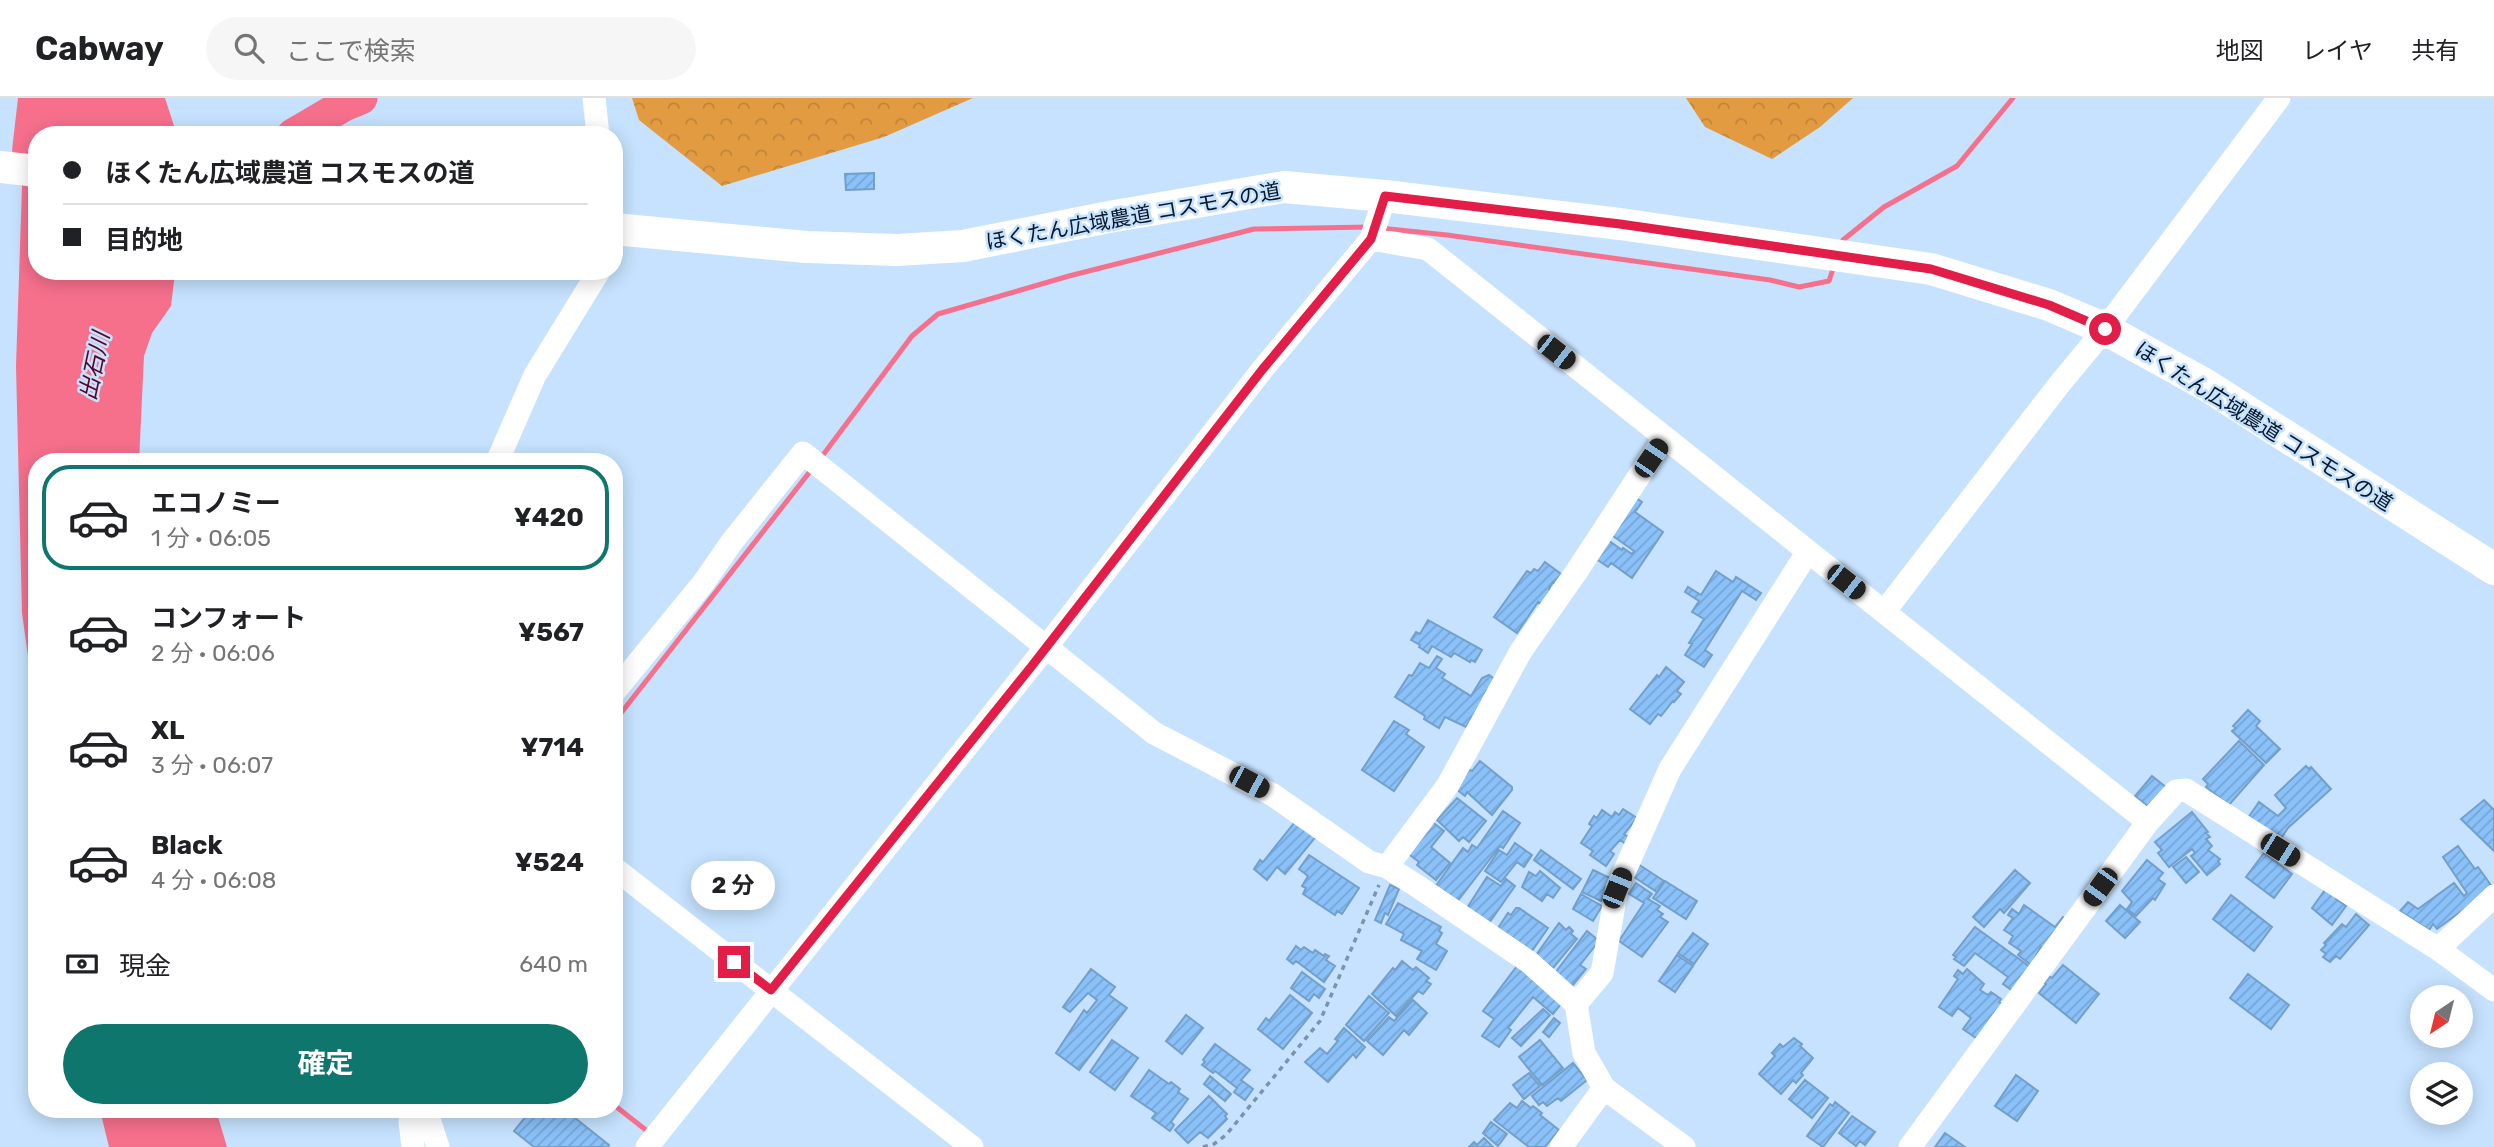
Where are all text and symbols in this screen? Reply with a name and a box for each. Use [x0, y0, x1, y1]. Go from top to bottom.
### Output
search box [206, 17, 696, 80]
text: Cabway [35, 29, 164, 68]
icon: search [230, 29, 268, 67]
text: ここで検索 [286, 36, 416, 67]
text: 地図 [2216, 37, 2264, 65]
text: レイヤ [2302, 37, 2373, 65]
text: 共有 [2411, 37, 2459, 65]
text: ほくたん広域農道 コスモスの道 [105, 158, 475, 189]
street label: ほくたん広域農道 コスモスの道 [984, 178, 1282, 254]
text: 目的地 [105, 225, 183, 256]
route start [2089, 313, 2121, 345]
water label: 出石川 [73, 326, 115, 403]
car [1533, 331, 1580, 373]
street label: ほくたん広域農道 コスモスの道 [2131, 336, 2397, 516]
car [1631, 435, 1672, 481]
icon: car [67, 486, 130, 549]
text: エコノミー [151, 488, 281, 519]
text: ¥420 [514, 502, 584, 533]
text: 1 分 · 06:05 [151, 524, 271, 552]
car [1823, 561, 1870, 603]
icon: car [67, 601, 130, 664]
text: コンフォート [151, 603, 306, 634]
text: ¥567 [518, 617, 584, 648]
text: 2 分 · 06:06 [151, 639, 275, 667]
text: XL [151, 715, 184, 746]
icon: car [67, 716, 130, 779]
text: ¥714 [521, 732, 584, 763]
text: 3 分 · 06:07 [151, 751, 273, 779]
car [1226, 763, 1273, 801]
text: Black [151, 830, 223, 861]
car [2257, 830, 2304, 870]
icon: car [67, 831, 130, 894]
text: ¥524 [515, 847, 584, 878]
callout: 2 分 [692, 860, 776, 910]
car [2080, 864, 2121, 910]
car [1600, 865, 1635, 911]
text: 4 分 · 06:08 [151, 866, 276, 894]
text: 2 分 [712, 871, 754, 899]
icon: cash [63, 945, 101, 983]
route end [718, 946, 750, 978]
text: 640 m [519, 950, 588, 978]
text: 現金 [119, 951, 171, 982]
north arrow [2410, 985, 2473, 1048]
map controls [2410, 985, 2473, 1125]
button: 確定 [63, 1024, 588, 1104]
button: layers [2410, 1062, 2473, 1125]

